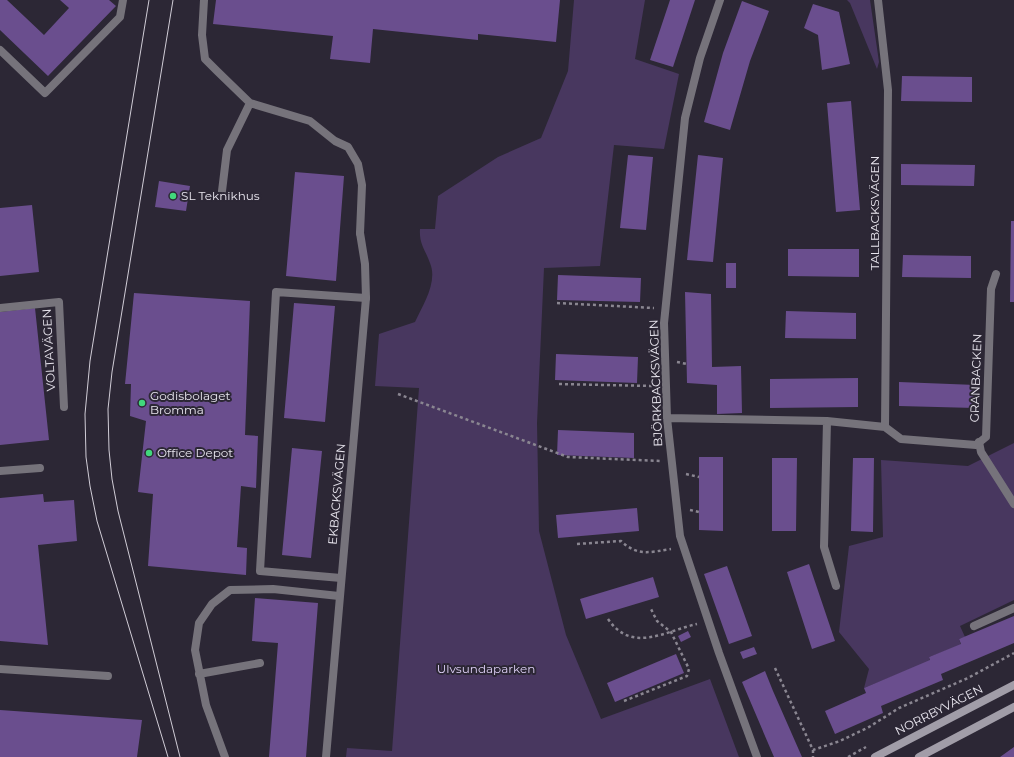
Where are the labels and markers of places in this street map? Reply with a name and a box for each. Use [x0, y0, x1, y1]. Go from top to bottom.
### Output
place label: SL Teknikhus [181, 188, 260, 203]
marker: SL Teknikhus [168, 191, 178, 201]
place label: Godisbolaget Bromma [150, 388, 230, 417]
marker: Godisbolaget Bromma [137, 398, 147, 408]
place label: Office Depot [157, 445, 233, 460]
marker: Office Depot [144, 448, 154, 458]

